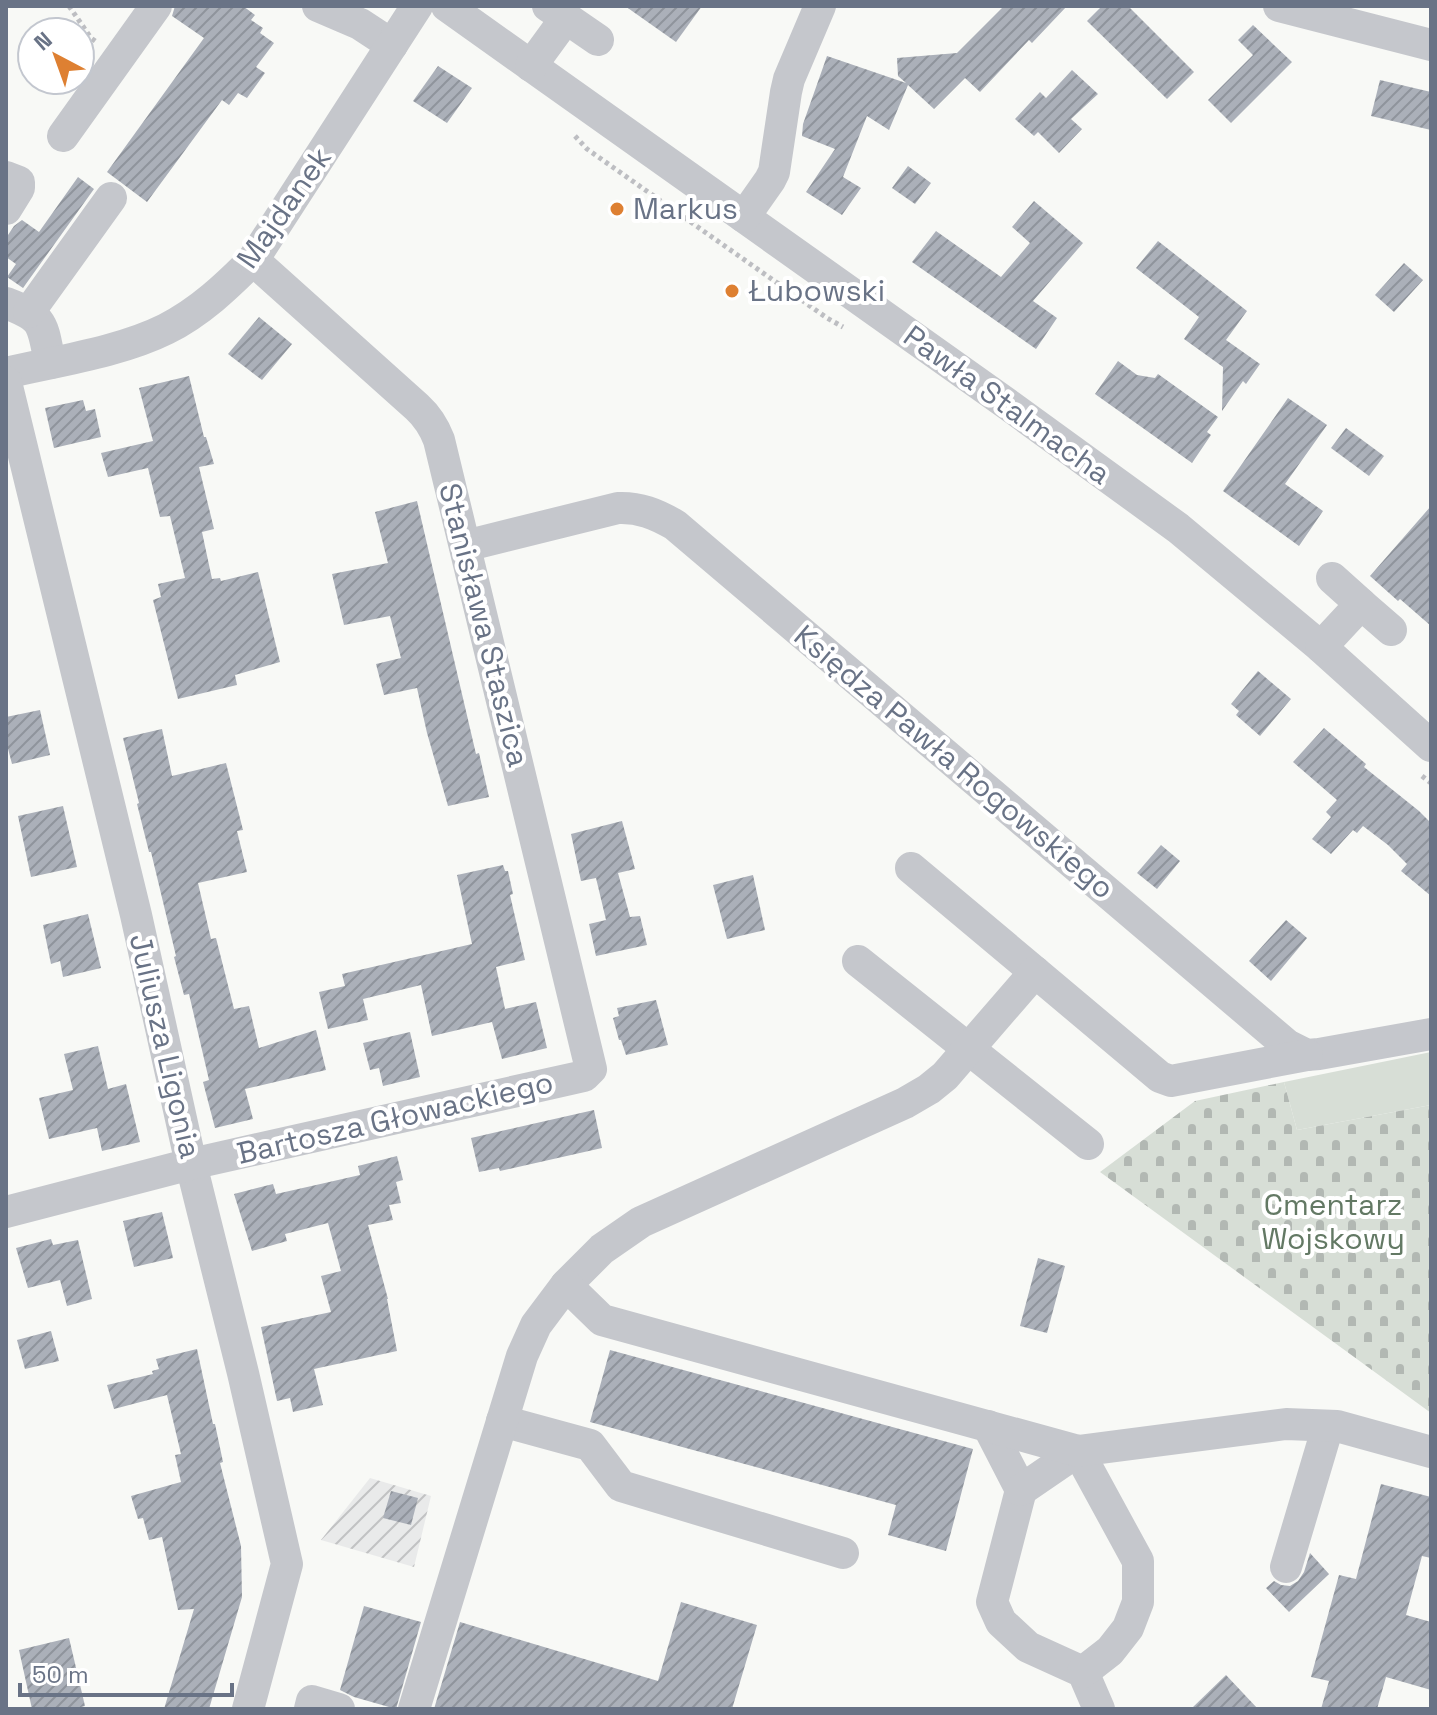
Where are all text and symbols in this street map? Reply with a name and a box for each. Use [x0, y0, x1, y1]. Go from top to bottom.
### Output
north arrow [16, 16, 96, 96]
text: N [28, 26, 58, 56]
street label: Majdanek [228, 139, 340, 276]
place label: Markus [633, 189, 738, 228]
marker: Markus [608, 200, 626, 218]
place label: Łubowski [748, 271, 885, 310]
marker: Łubowski [723, 282, 741, 300]
street label: Pawła Stalmacha [896, 316, 1119, 493]
street label: Stanisława Staszica [430, 479, 539, 771]
street label: Księdza Pawła Rogowskiego [786, 616, 1123, 907]
street label: Juliusza Ligonia [121, 930, 210, 1162]
street label: Bartosza Głowackiego [233, 1062, 557, 1173]
park label: Cmentarz Wojskowy [1261, 1185, 1405, 1258]
scale bar [20, 1647, 232, 1697]
text: 50 m [32, 1659, 89, 1690]

